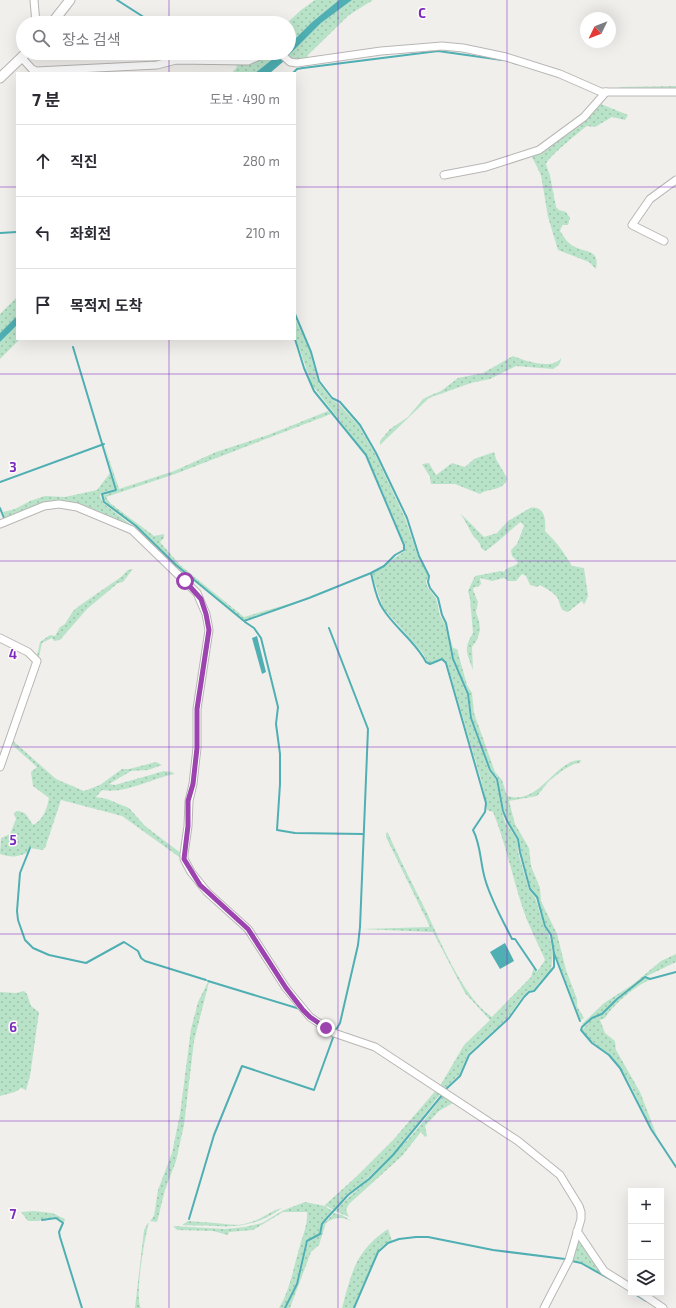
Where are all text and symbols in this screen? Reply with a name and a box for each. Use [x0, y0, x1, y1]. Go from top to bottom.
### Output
text: C [418, 5, 426, 21]
north arrow [580, 12, 616, 48]
search box [16, 16, 296, 60]
icon: search [30, 27, 52, 49]
text: 장소 검색 [62, 30, 121, 48]
text: 7 분 [32, 89, 60, 109]
text: 도보 · 490 m [210, 91, 280, 107]
icon: ahead [32, 150, 54, 172]
text: 직진 [70, 152, 98, 170]
text: 280 m [243, 153, 280, 169]
icon: left [32, 222, 54, 244]
text: 좌회전 [70, 224, 111, 242]
text: 210 m [245, 225, 280, 241]
icon: arrive [32, 294, 54, 316]
text: 목적지 도착 [70, 296, 142, 314]
text: 3 [9, 459, 17, 475]
route start [176, 572, 194, 590]
text: 4 [9, 646, 17, 662]
text: 5 [9, 832, 17, 848]
text: 6 [9, 1019, 17, 1035]
route end [317, 1019, 335, 1037]
map controls [628, 1188, 664, 1296]
button: + [628, 1188, 664, 1224]
text: 7 [10, 1206, 17, 1222]
button: − [628, 1224, 664, 1260]
button: layers [628, 1260, 664, 1296]

